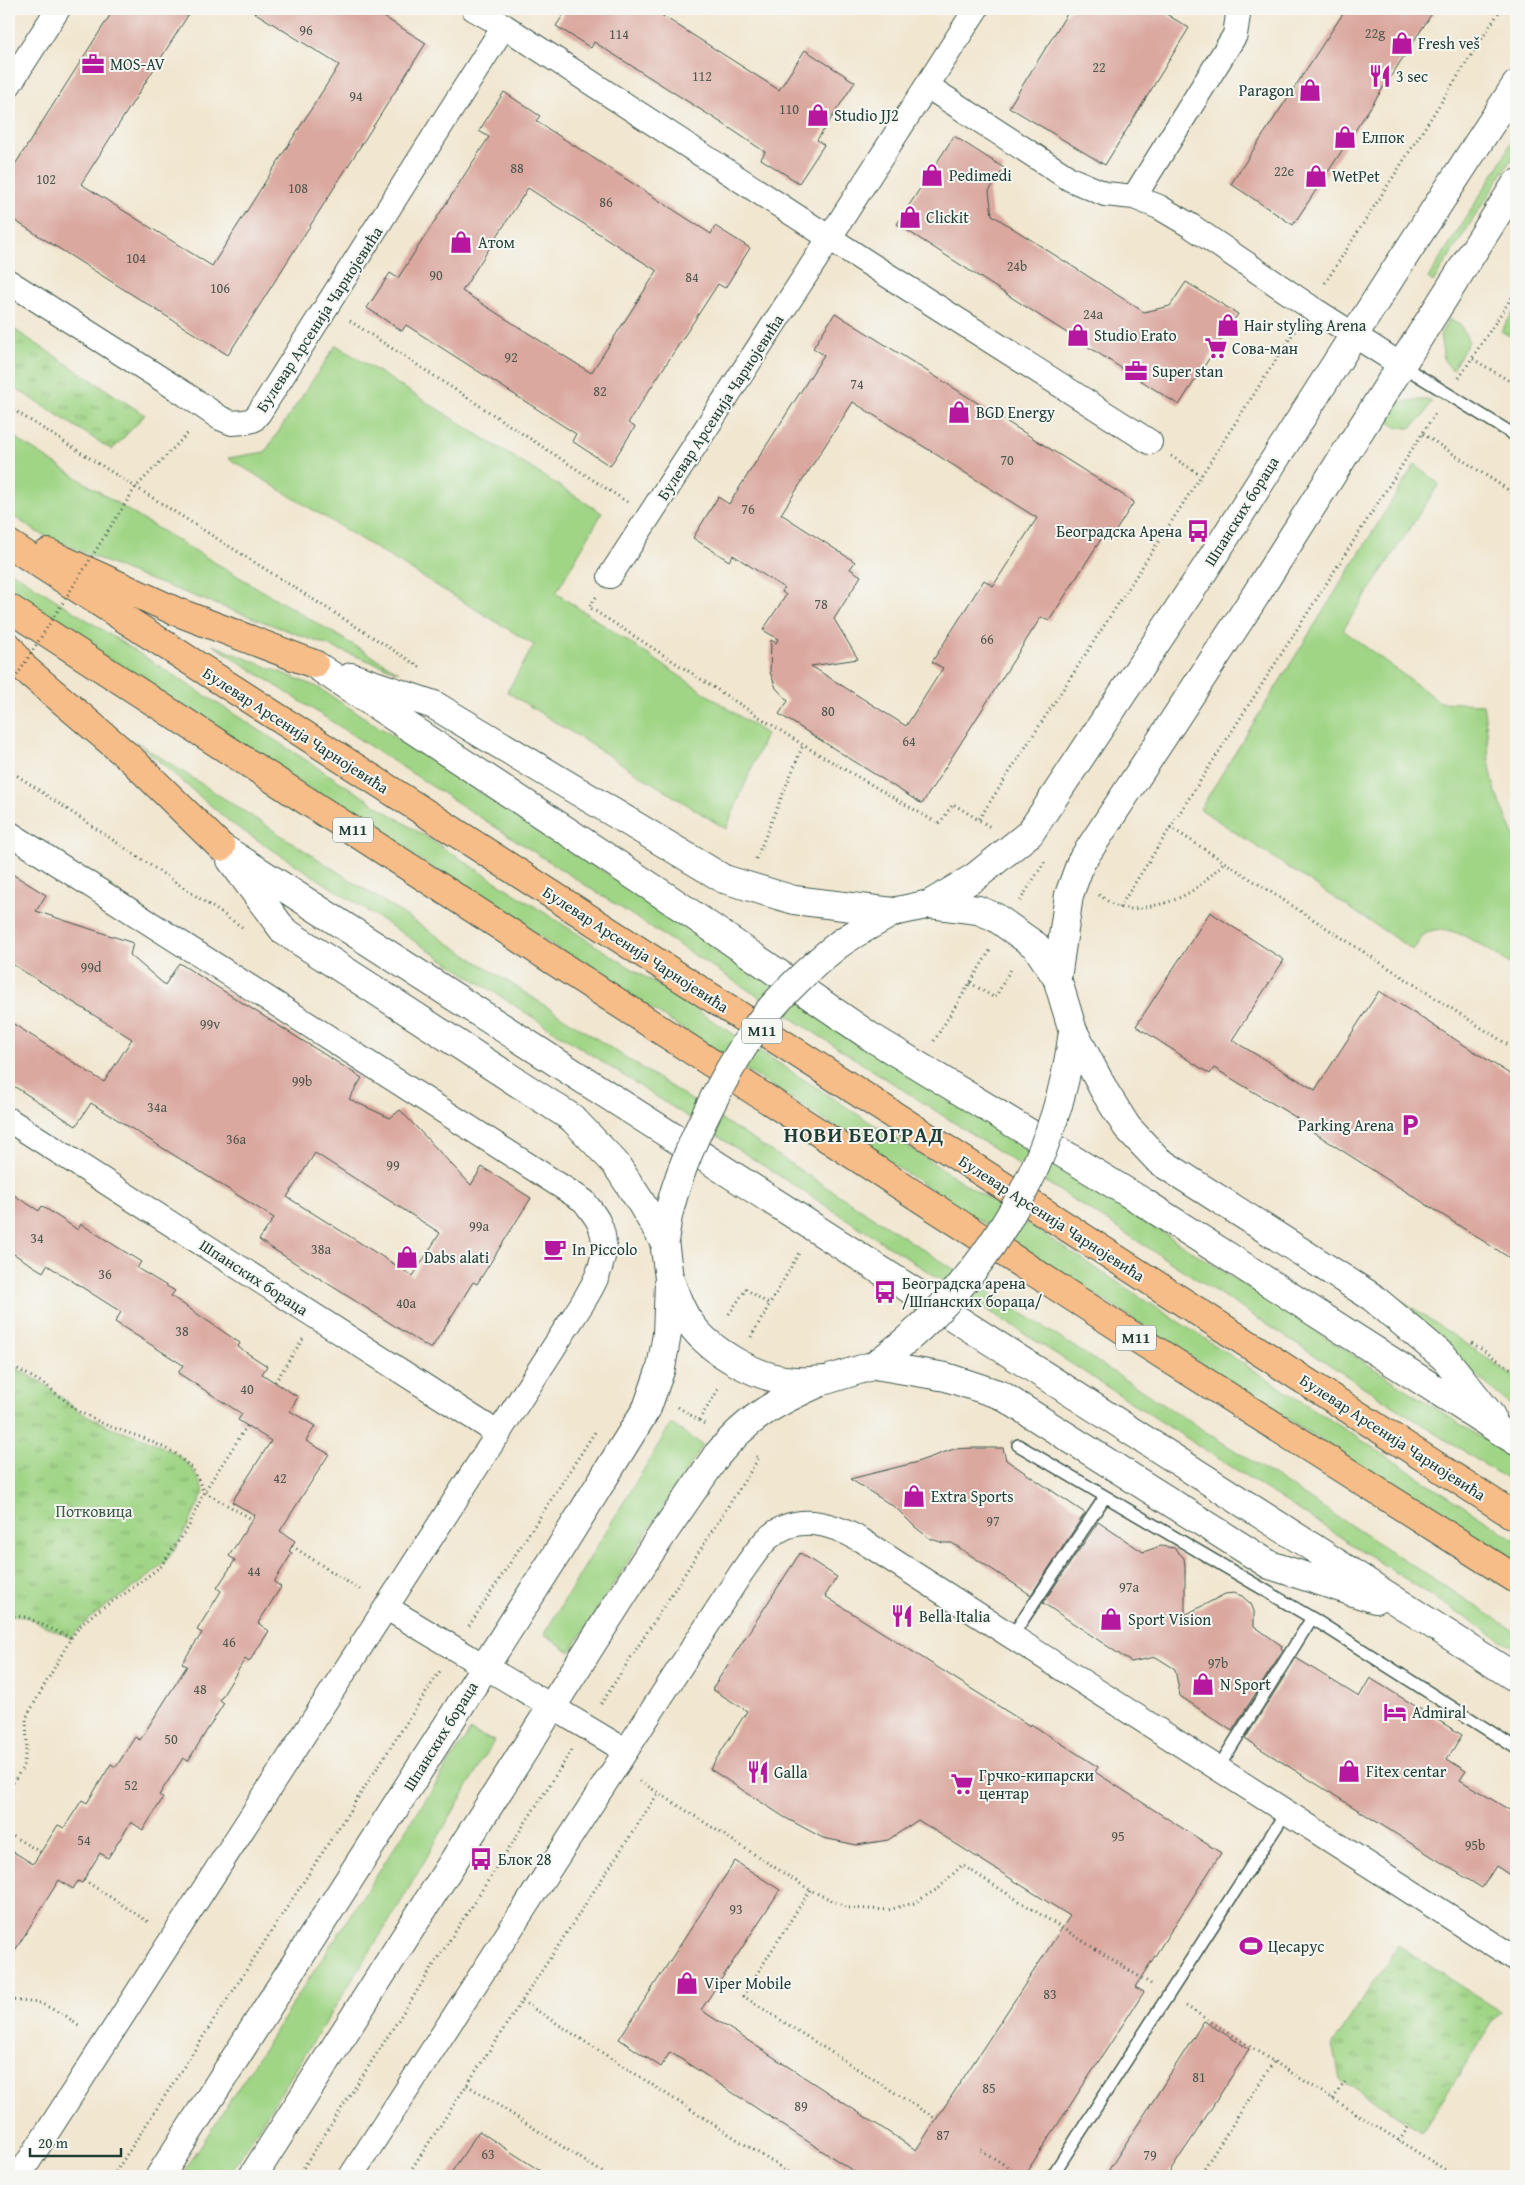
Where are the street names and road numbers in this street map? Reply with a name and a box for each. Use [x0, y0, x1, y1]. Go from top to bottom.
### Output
street label: Булевар Арсенија Чарнојевића [250, 221, 388, 417]
street label: Булевар Арсенија Чарнојевића [651, 309, 789, 505]
street label: Шпанских бораца [1198, 451, 1285, 570]
street label: Булевар Арсенија Чарнојевића [198, 661, 394, 799]
road number: M11 [333, 818, 373, 842]
street label: Булевар Арсенија Чарнојевића [538, 880, 734, 1018]
road number: M11 [742, 1018, 782, 1044]
street label: Булевар Арсенија Чарнојевића [954, 1149, 1150, 1287]
street label: Шпанских бораца [195, 1233, 313, 1321]
road number: M11 [1116, 1326, 1156, 1350]
street label: Булевар Арсенија Чарнојевића [1295, 1368, 1491, 1506]
street label: Шпанских бораца [397, 1676, 484, 1795]

